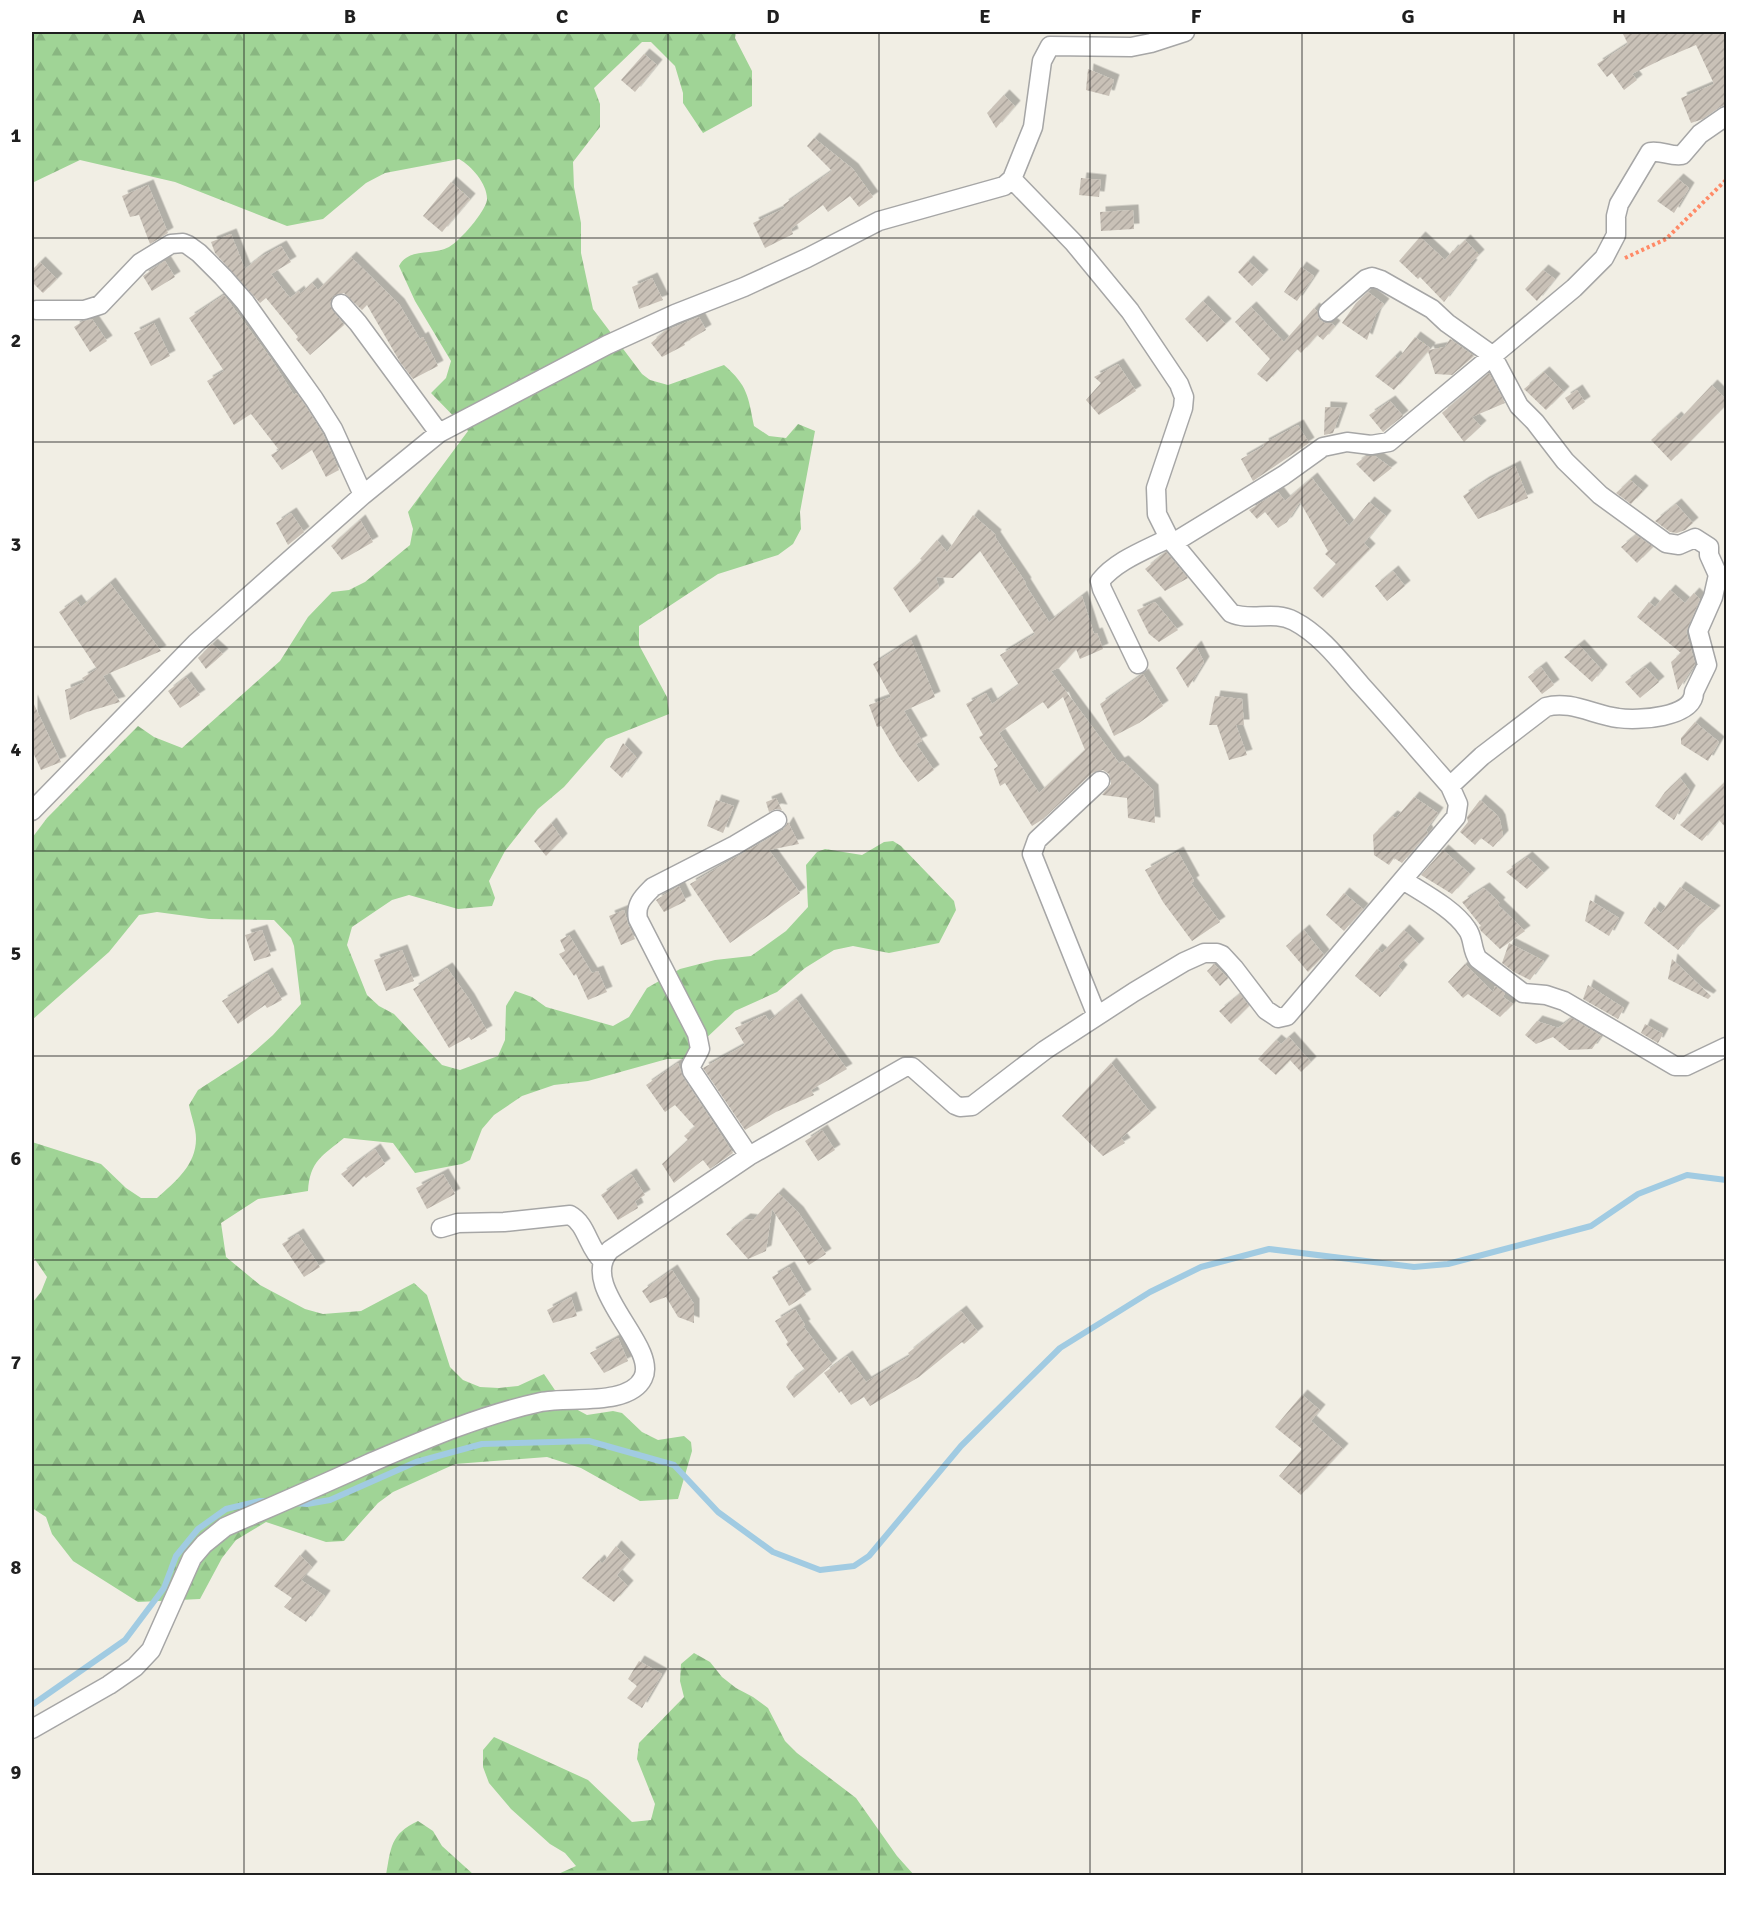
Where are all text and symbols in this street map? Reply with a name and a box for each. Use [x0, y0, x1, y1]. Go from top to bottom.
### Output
text: A [133, 4, 146, 29]
text: B [344, 4, 356, 29]
text: C [556, 4, 568, 29]
text: D [766, 4, 780, 29]
text: E [979, 4, 991, 29]
text: F [1191, 4, 1202, 29]
text: G [1401, 4, 1415, 29]
text: H [1612, 4, 1626, 29]
text: 1 [11, 123, 22, 148]
text: 2 [11, 328, 21, 353]
text: 3 [11, 532, 21, 557]
text: 4 [11, 737, 22, 762]
text: 5 [11, 941, 21, 966]
text: 6 [11, 1146, 22, 1171]
text: 7 [11, 1350, 22, 1375]
text: 8 [11, 1555, 22, 1580]
text: 9 [11, 1760, 22, 1785]

